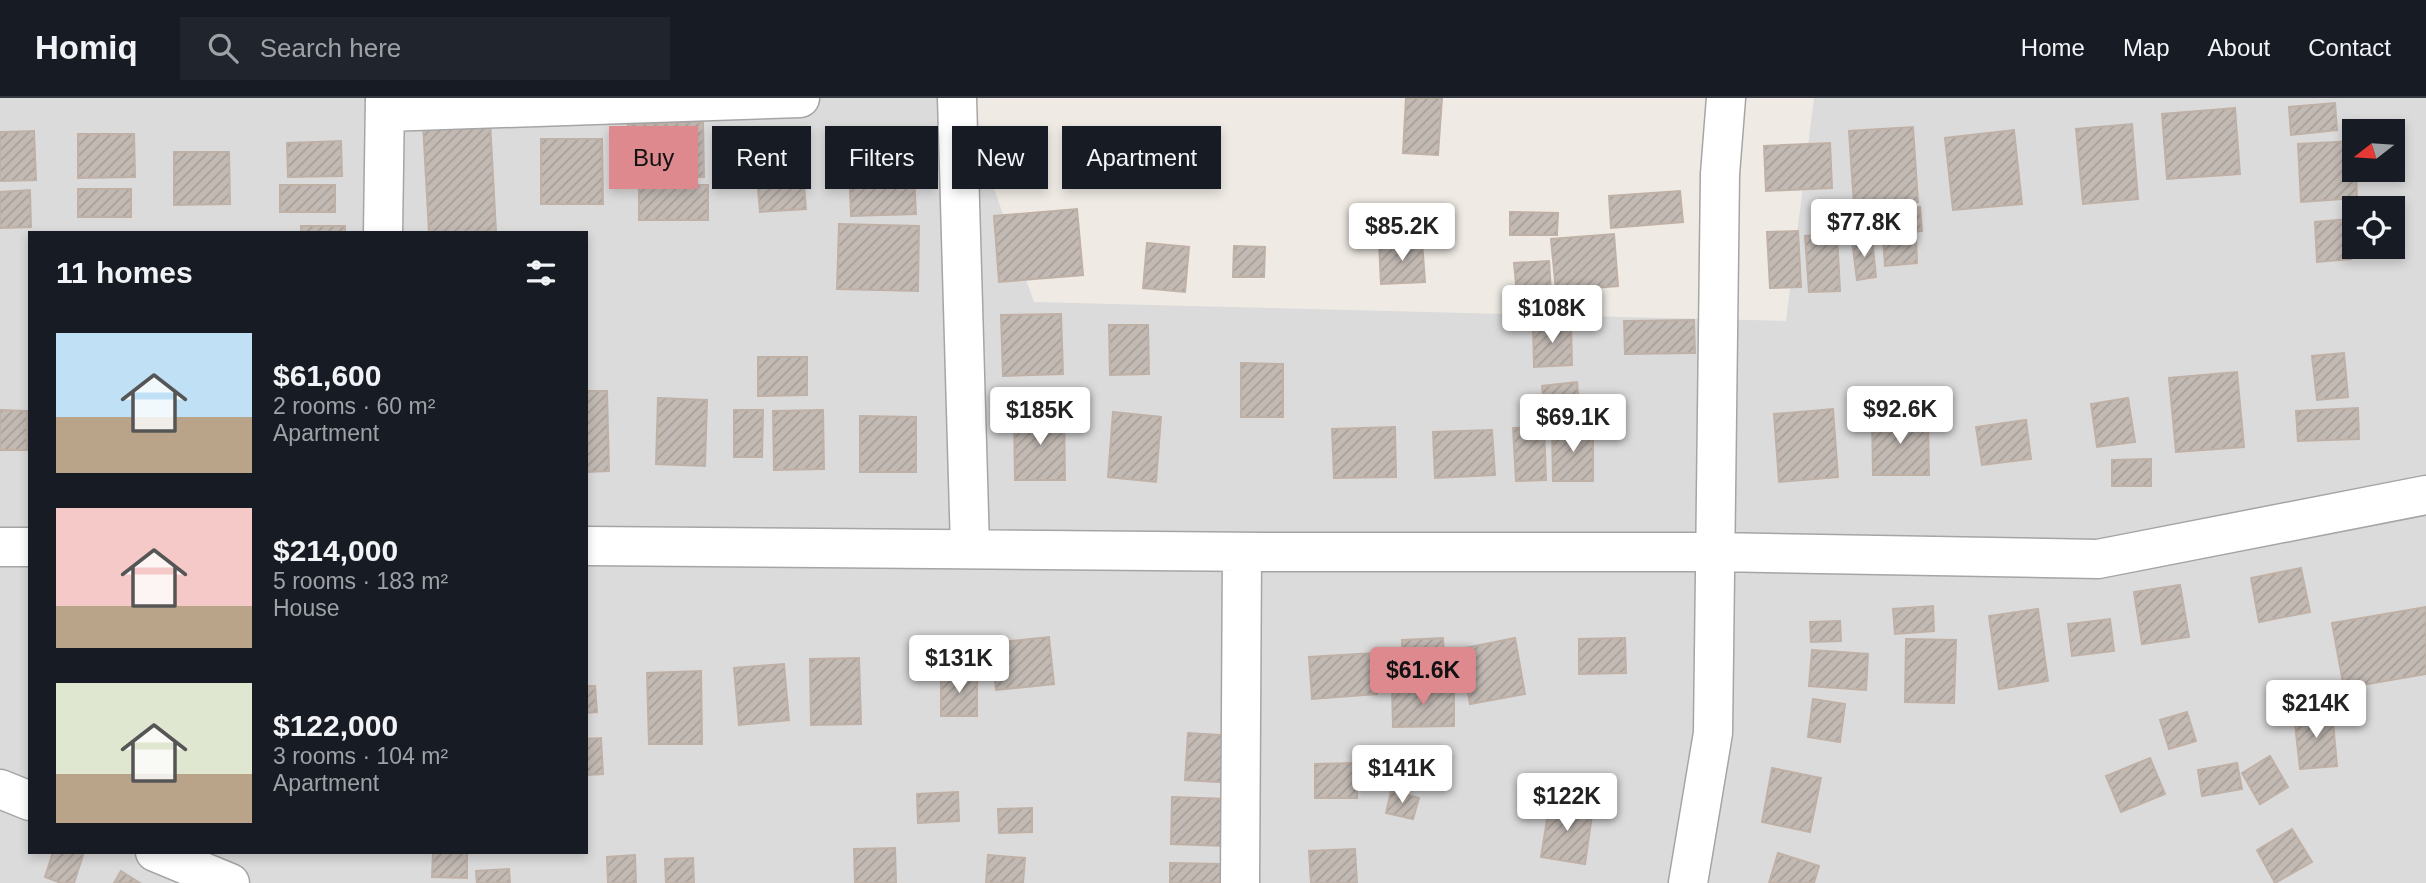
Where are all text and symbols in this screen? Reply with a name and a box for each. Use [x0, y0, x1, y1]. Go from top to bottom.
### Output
search box [180, 17, 670, 80]
text: Homiq [35, 29, 138, 66]
icon: search [204, 29, 242, 67]
text: Search here [260, 33, 401, 63]
text: Home [2021, 34, 2085, 61]
text: Map [2123, 34, 2170, 61]
text: About [2208, 34, 2270, 61]
text: Contact [2308, 34, 2391, 61]
north arrow [2342, 119, 2404, 182]
map controls [2342, 119, 2405, 259]
chip: Buy [609, 126, 698, 189]
chip: Rent [712, 126, 811, 189]
chip: Filters [825, 126, 938, 189]
chip: New [952, 126, 1048, 189]
chip: Apartment [1062, 126, 1221, 189]
button: locate [2342, 196, 2405, 259]
pin: $77.8K [1807, 200, 1921, 259]
pin: $85.2K [1345, 204, 1459, 263]
text: $77.8K [1827, 209, 1901, 235]
text: $85.2K [1365, 213, 1439, 239]
icon: filters [522, 254, 560, 292]
text: 11 homes [56, 256, 193, 289]
pin: $108K [1503, 286, 1601, 345]
text: $108K [1518, 295, 1586, 321]
text: $61,600 [273, 359, 381, 392]
icon: home [112, 361, 196, 445]
pin: $92.6K [1843, 386, 1957, 446]
pin: $185K [991, 388, 1089, 447]
text: 2 rooms · 60 m² [273, 393, 435, 419]
pin: $69.1K [1516, 394, 1630, 454]
text: $92.6K [1863, 396, 1937, 422]
text: $185K [1006, 397, 1074, 423]
text: $69.1K [1536, 404, 1610, 430]
text: Apartment [273, 420, 379, 446]
text: $214,000 [273, 534, 398, 567]
icon: home [112, 536, 196, 620]
text: 5 rooms · 183 m² [273, 568, 448, 594]
text: House [273, 595, 339, 621]
pin: $131K [910, 636, 1008, 695]
text: $131K [925, 645, 993, 671]
pin: $61.6K [1366, 648, 1480, 707]
text: $61.6K [1386, 657, 1460, 683]
pin: $214K [2267, 680, 2365, 740]
text: $214K [2282, 690, 2350, 716]
text: $122,000 [273, 709, 398, 742]
icon: home [112, 711, 196, 795]
text: 3 rooms · 104 m² [273, 743, 448, 769]
pin: $141K [1353, 746, 1451, 805]
text: $141K [1368, 755, 1436, 781]
text: Apartment [273, 770, 379, 796]
pin: $122K [1518, 774, 1616, 833]
text: $122K [1533, 783, 1601, 809]

